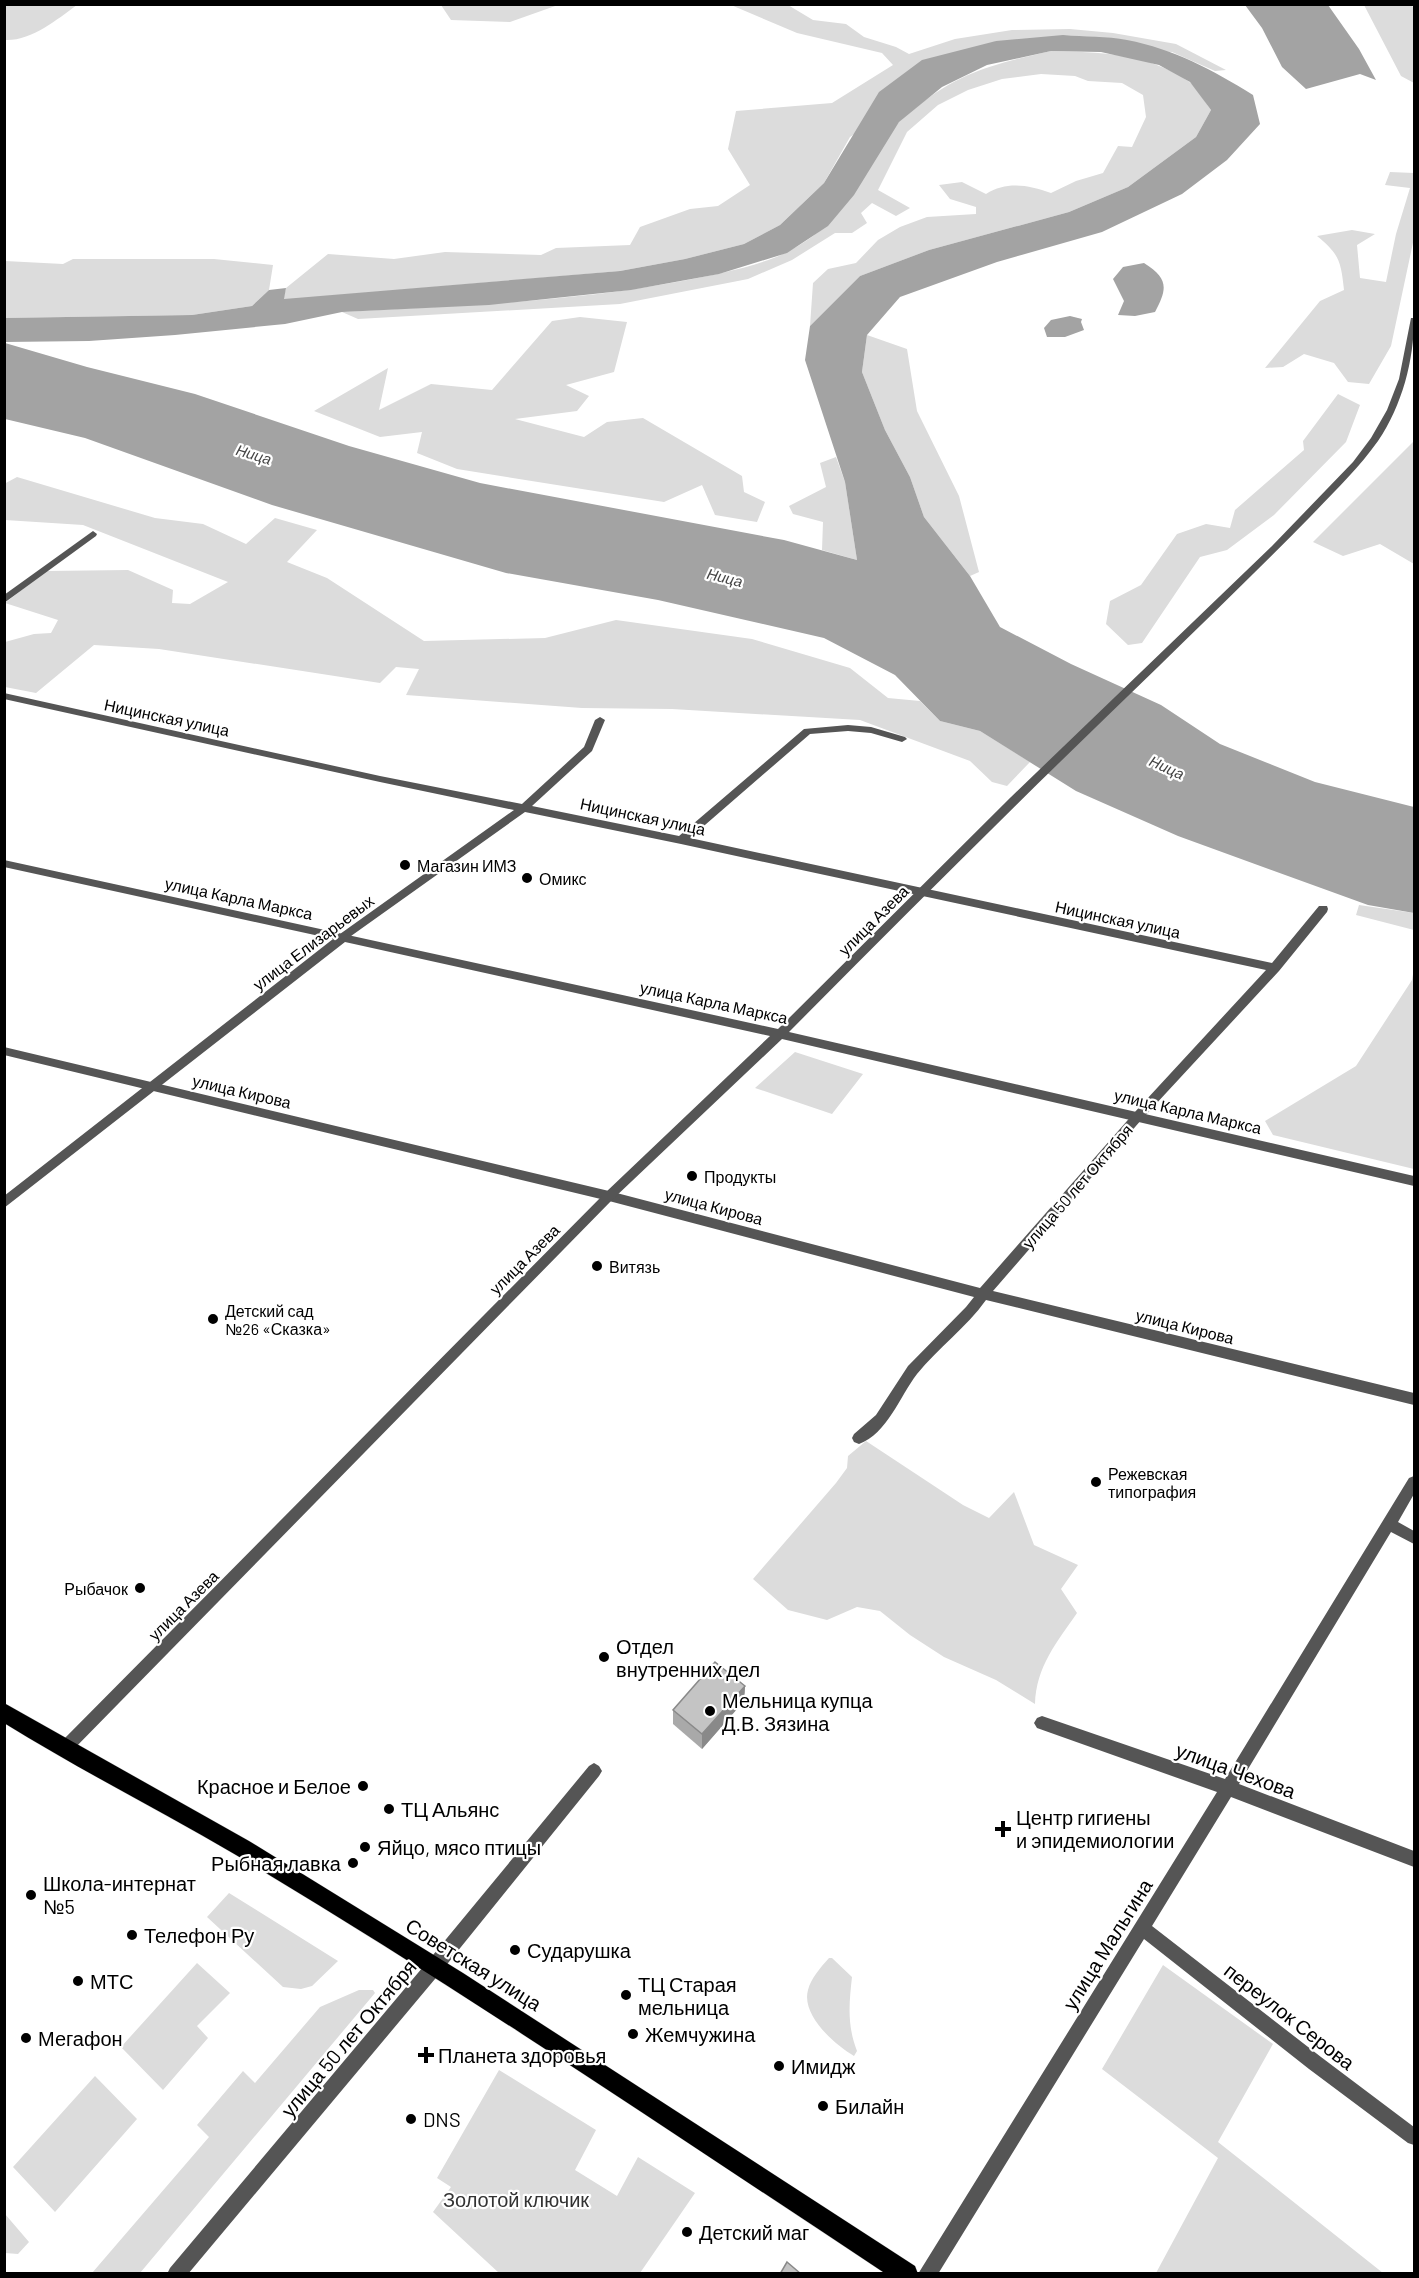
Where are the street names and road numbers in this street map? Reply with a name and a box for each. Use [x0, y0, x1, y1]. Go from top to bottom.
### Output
street label: Ницинская улица [103, 694, 231, 740]
street label: Ницинская улица [579, 793, 707, 839]
street label: улица Карла Маркса [163, 873, 315, 923]
street label: улица Азева [834, 881, 912, 959]
street label: улица Елизарьевых [249, 890, 377, 994]
street label: Ницинская улица [1054, 896, 1182, 942]
street label: улица Карла Маркса [638, 977, 790, 1027]
street label: улица Кирова [191, 1070, 293, 1112]
street label: улица Карла Маркса [1113, 1085, 1264, 1137]
street label: улица 50 лет Октября [1018, 1120, 1136, 1252]
street label: улица Кирова [663, 1184, 765, 1228]
street label: улица Азева [485, 1220, 563, 1298]
street label: улица Кирова [1134, 1305, 1236, 1347]
street label: улица Азева [144, 1566, 222, 1644]
street label: улица Чехова [1173, 1737, 1300, 1803]
street label: улица Мальгина [1057, 1873, 1157, 2014]
street label: Советская улица [402, 1913, 547, 2016]
street label: улица 50 лет Октября [275, 1955, 421, 2121]
street label: переулок Серова [1220, 1958, 1361, 2075]

